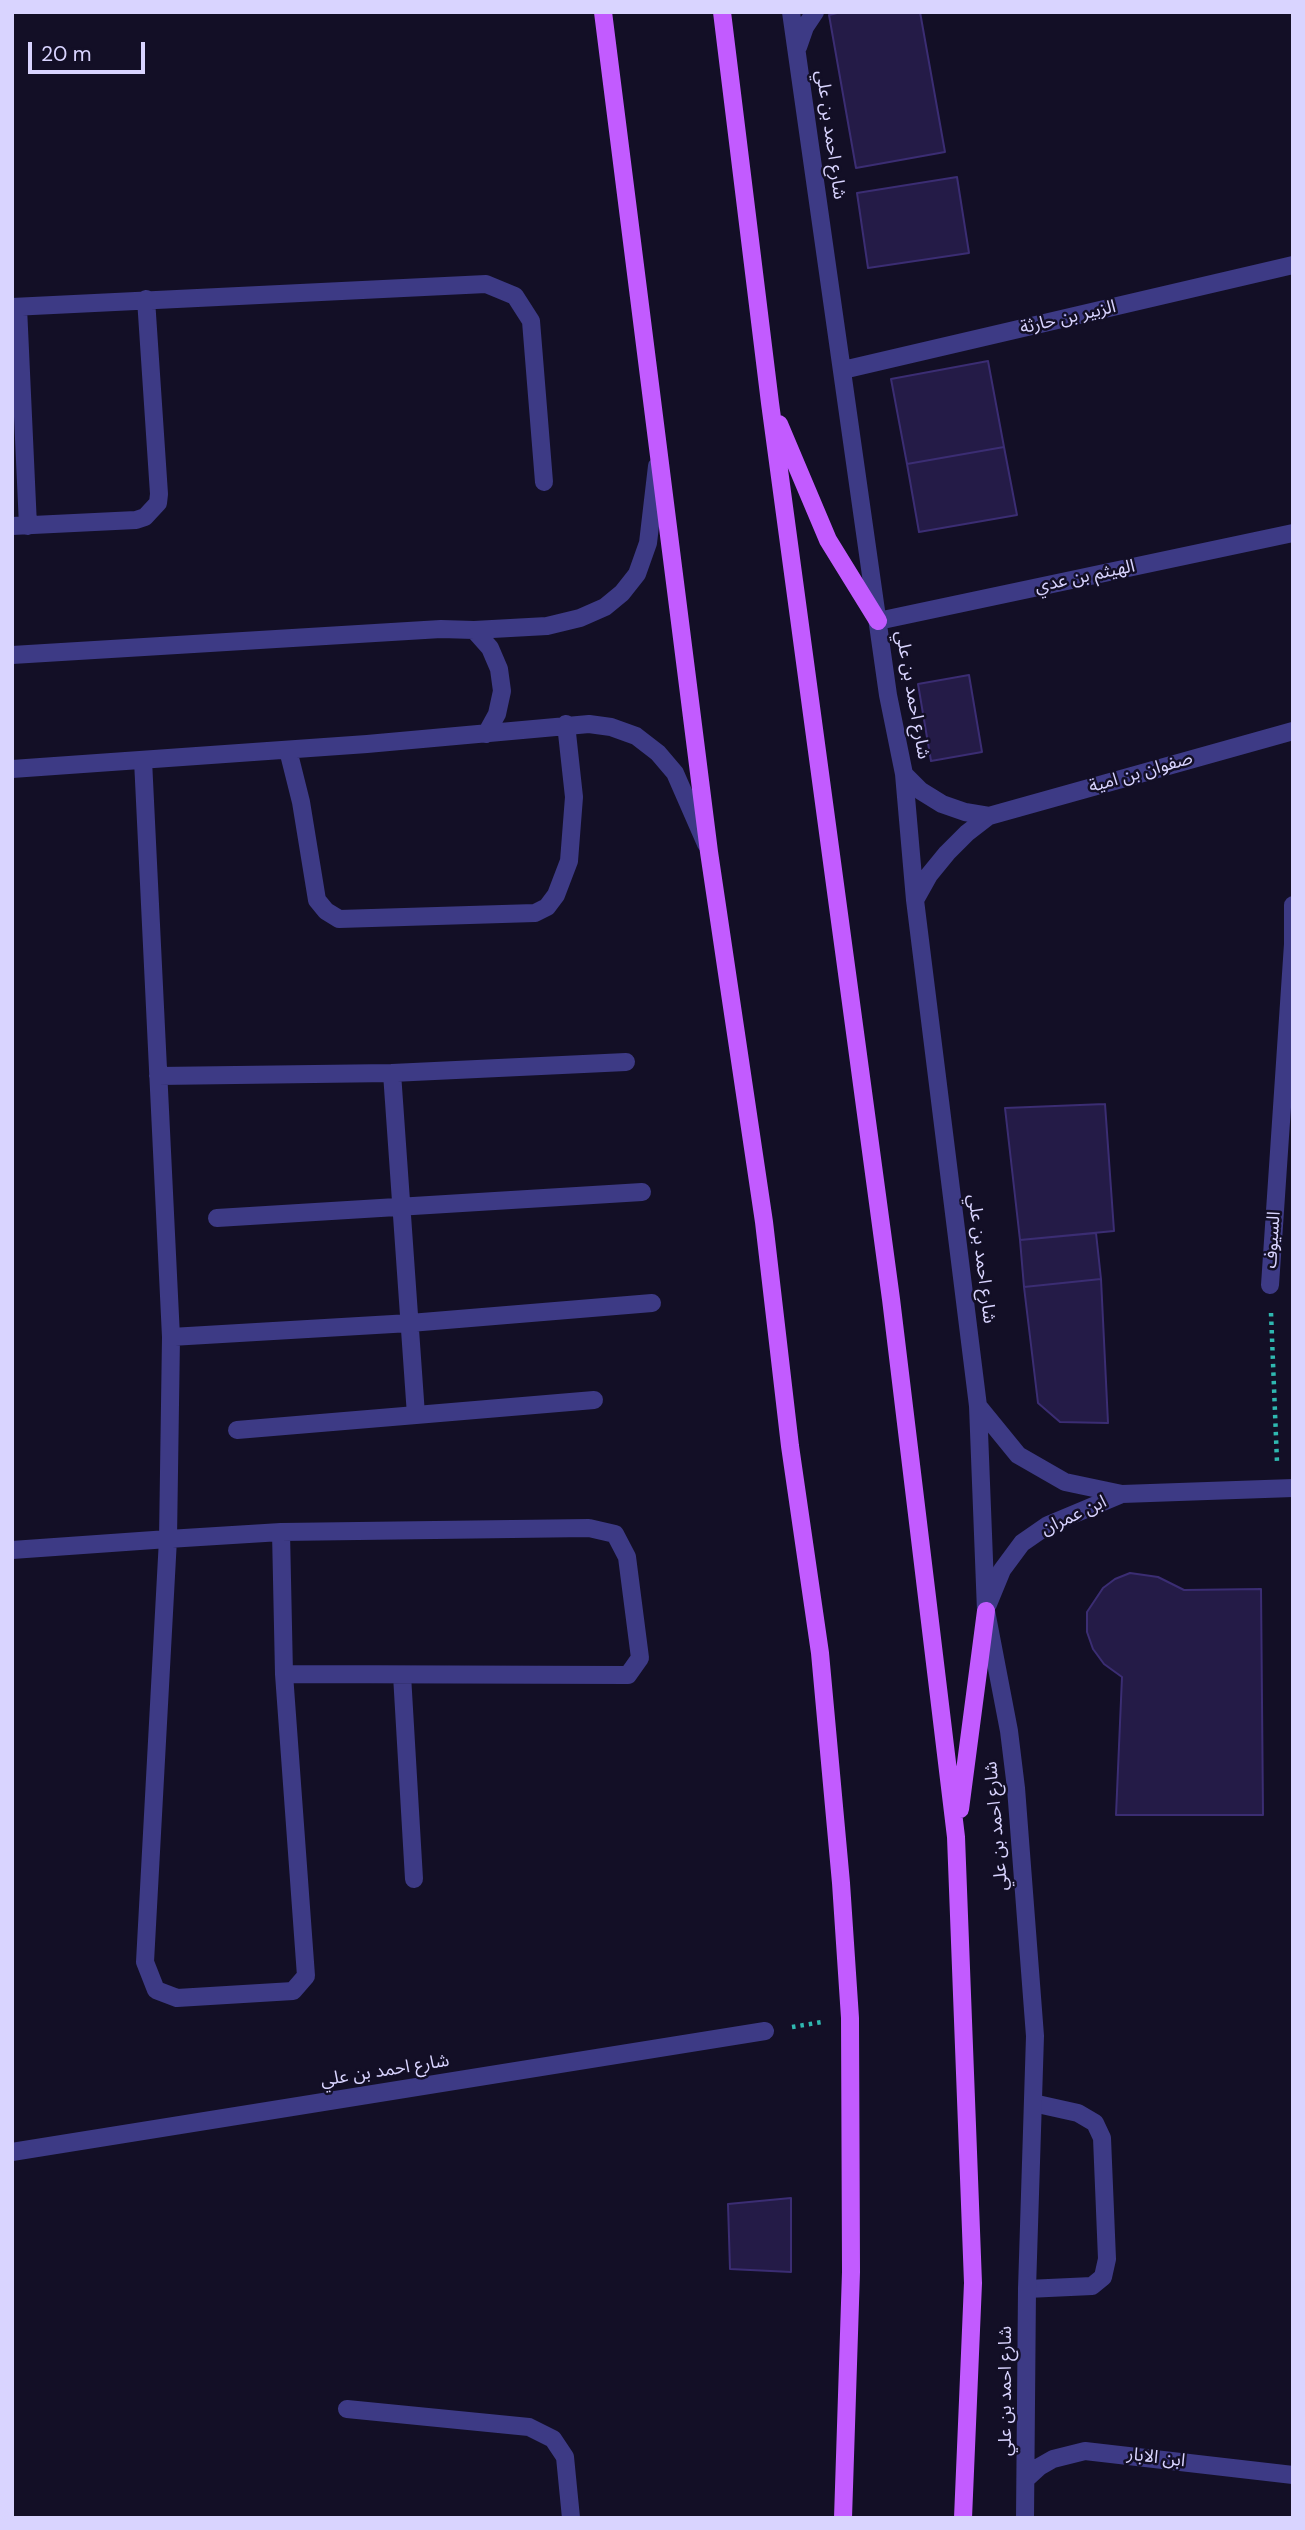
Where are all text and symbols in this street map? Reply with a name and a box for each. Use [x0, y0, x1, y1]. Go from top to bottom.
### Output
scale bar [32, 28, 149, 72]
text: 20 m [41, 40, 92, 68]
street label: شارع احمد بن علي [810, 69, 850, 201]
street label: الزبير بن حارثة [1018, 296, 1118, 340]
street label: الهيثم بن عدي [1033, 556, 1137, 598]
street label: شارع احمد بن علي [890, 629, 934, 761]
street label: صفوان بن امية [1087, 748, 1195, 798]
street label: شارع احمد بن علي [962, 1193, 1000, 1325]
street label: السيوف [1260, 1211, 1286, 1269]
street label: ابن عمران [1038, 1491, 1110, 1541]
street label: شارع احمد بن علي [981, 1760, 1013, 1892]
street label: شارع احمد بن علي [319, 2050, 451, 2092]
street label: شارع احمد بن علي [995, 2326, 1017, 2456]
street label: ابن الابار [1126, 2444, 1186, 2472]

